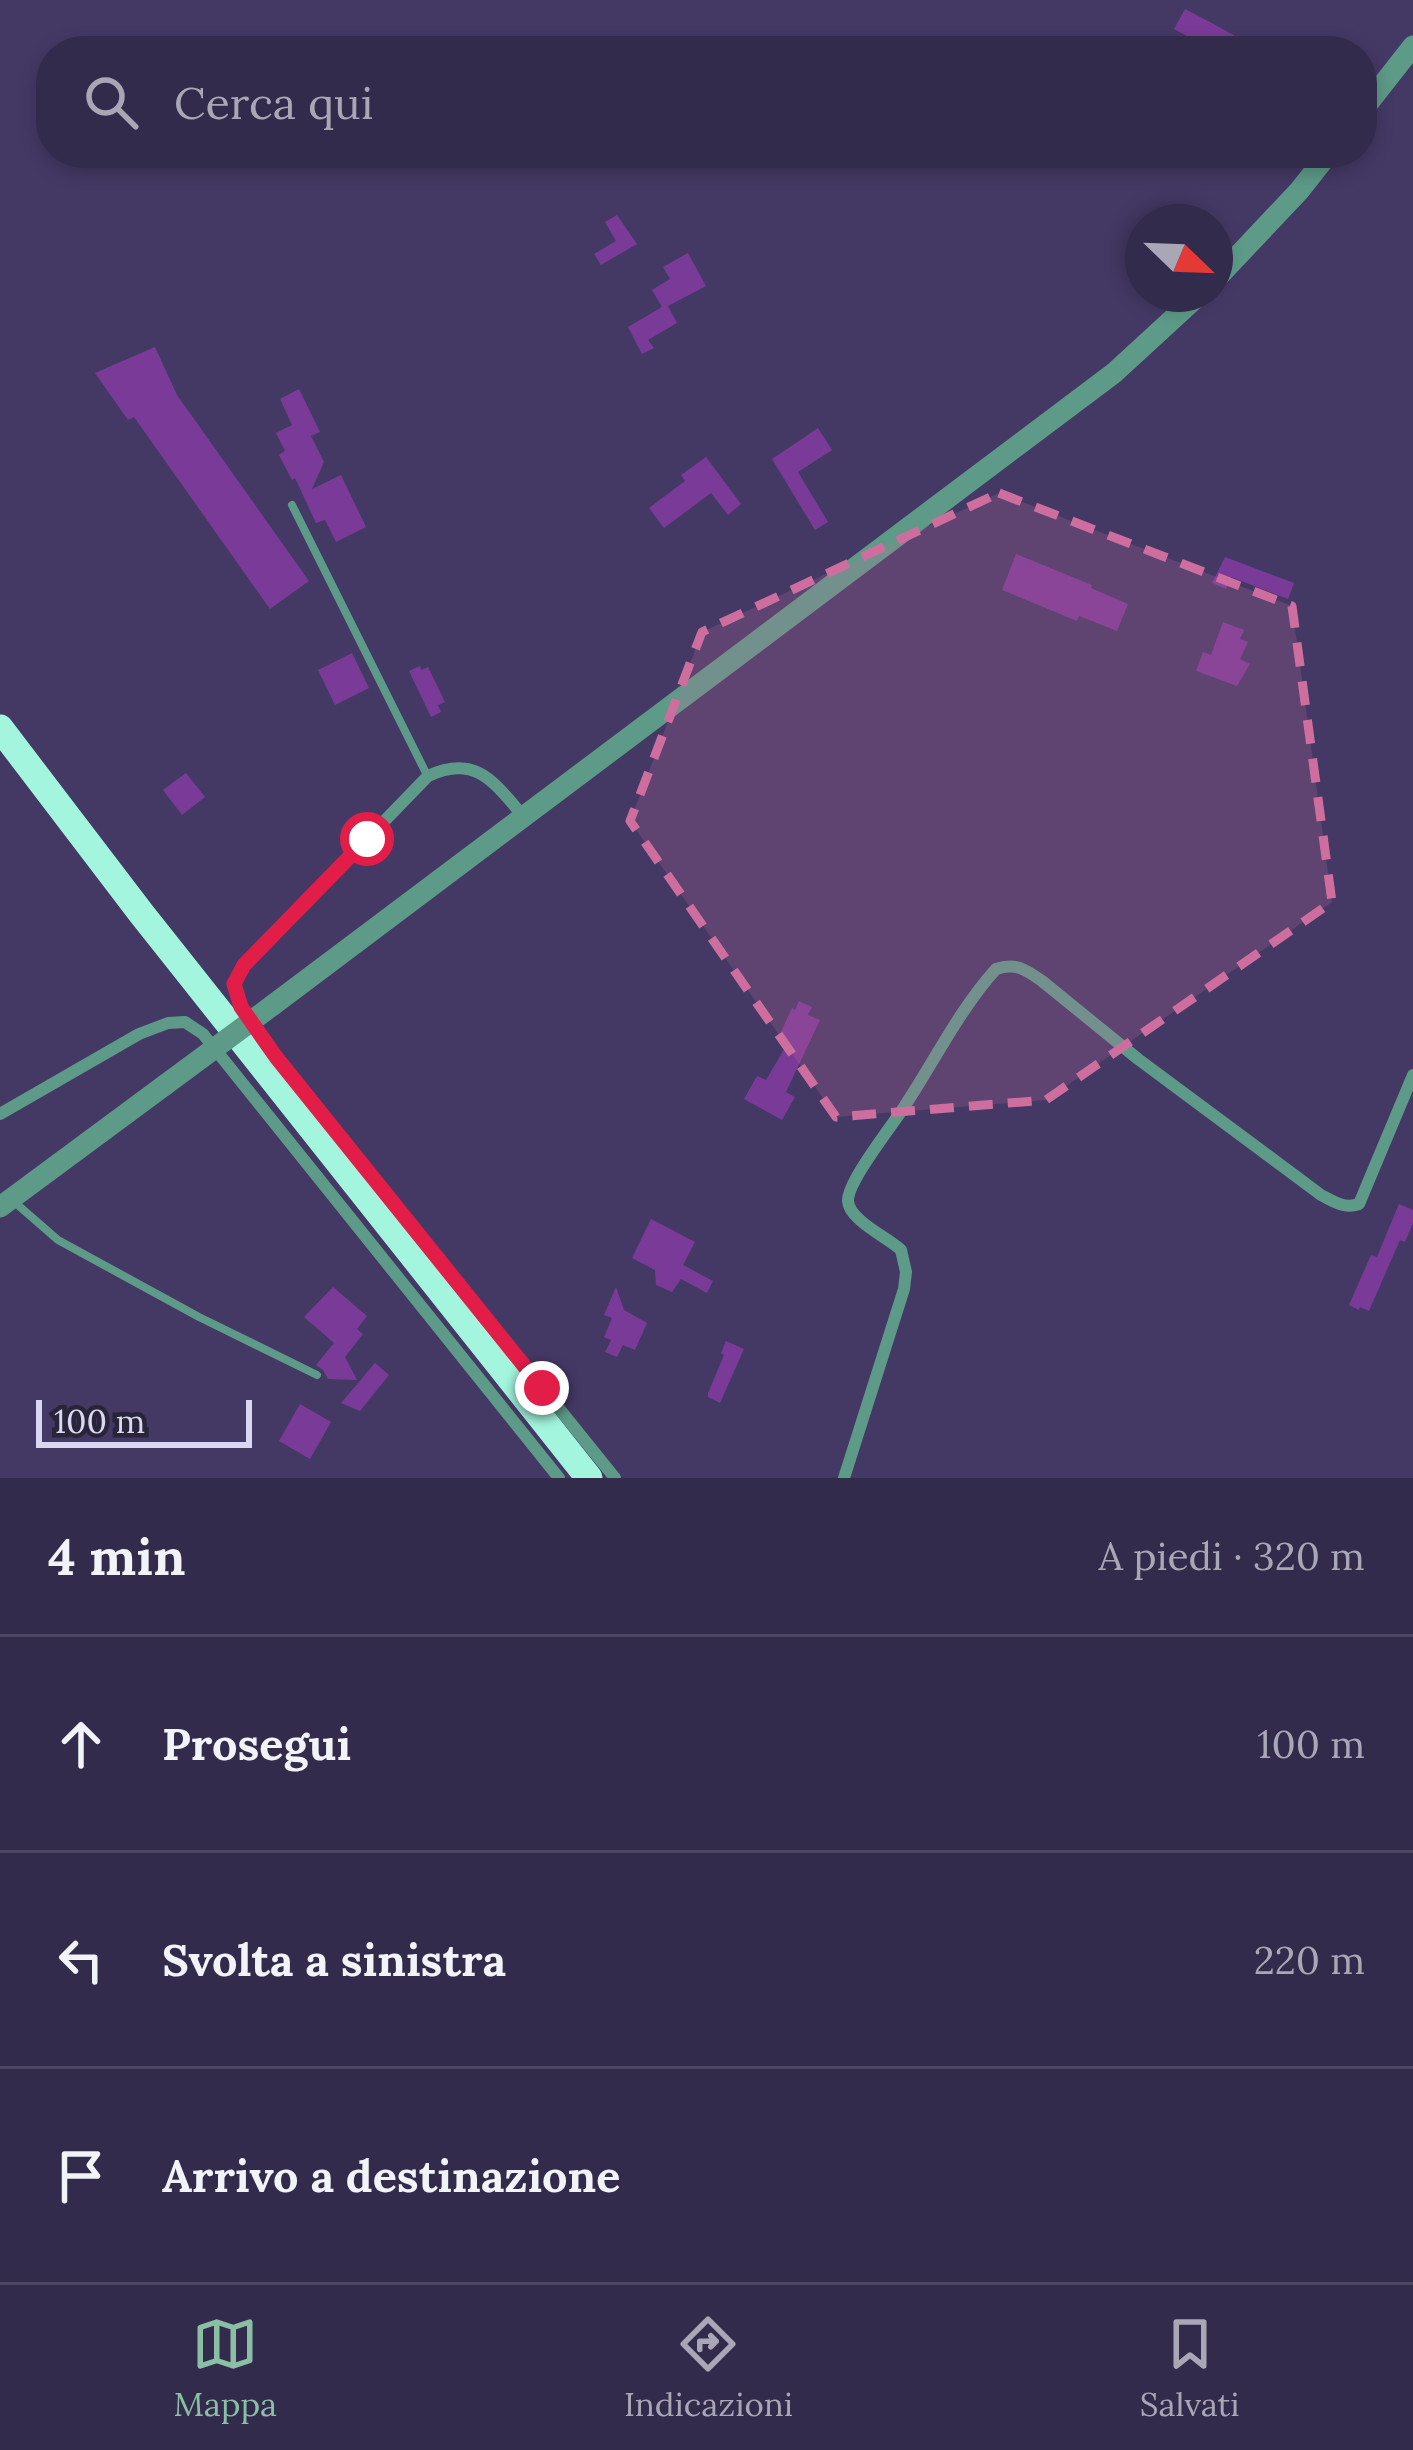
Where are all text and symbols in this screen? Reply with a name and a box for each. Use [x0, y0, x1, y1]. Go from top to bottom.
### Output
search box [36, 36, 1377, 168]
icon: search [78, 69, 144, 135]
text: Cerca qui [174, 74, 373, 131]
north arrow [1125, 204, 1233, 312]
route start [340, 812, 394, 866]
route end [515, 1361, 569, 1415]
scale bar [36, 1394, 252, 1447]
text: 100 m [54, 1400, 145, 1442]
text: 4 min [48, 1524, 185, 1589]
text: A piedi · 320 m [1099, 1531, 1365, 1581]
icon: ahead [48, 1711, 114, 1777]
text: Prosegui [162, 1715, 351, 1772]
text: 100 m [1257, 1719, 1365, 1769]
icon: left [48, 1927, 114, 1993]
text: Svolta a sinistra [162, 1931, 506, 1988]
text: 220 m [1254, 1935, 1365, 1985]
icon: arrive [48, 2143, 114, 2209]
text: Arrivo a destinazione [162, 2147, 621, 2204]
tab: Mappa [173, 2311, 277, 2425]
tab: Indicazioni [624, 2311, 793, 2425]
tab: Salvati [1140, 2311, 1240, 2425]

